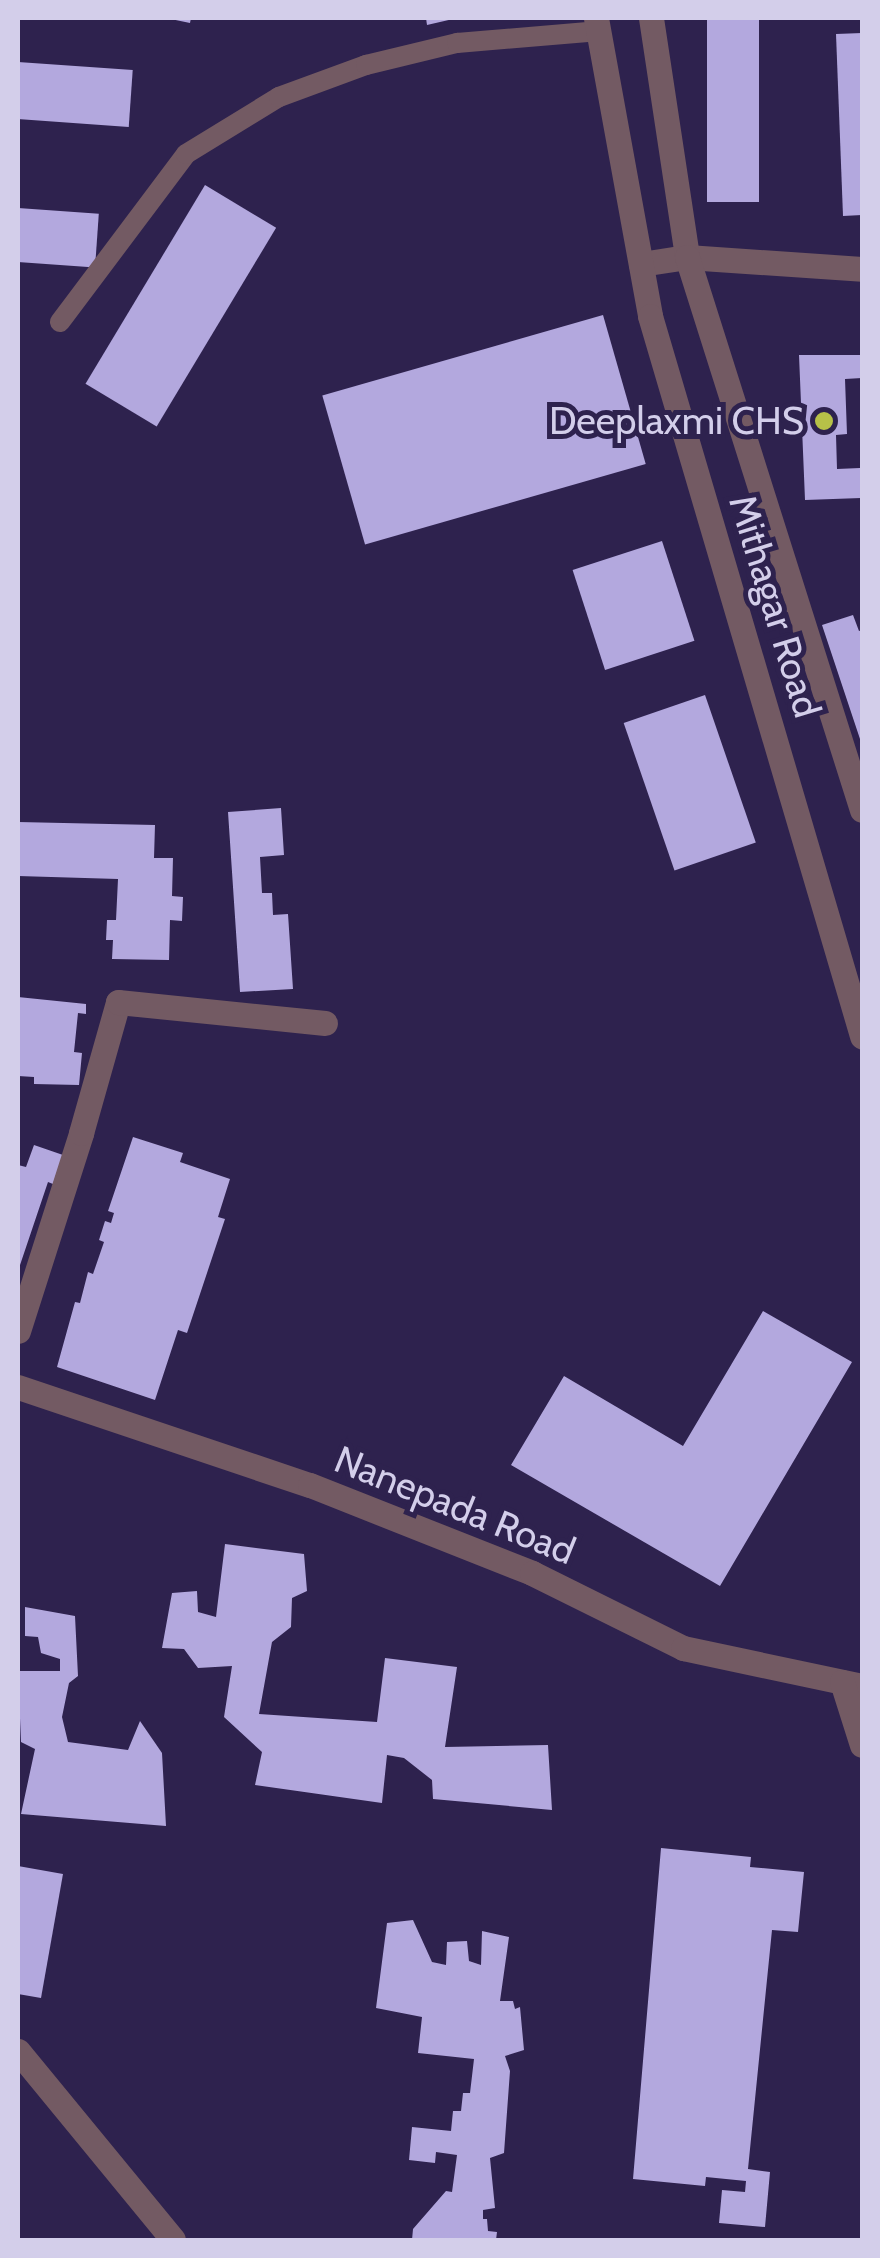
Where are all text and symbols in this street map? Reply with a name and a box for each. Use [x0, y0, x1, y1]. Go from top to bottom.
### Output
place label: Deeplaxmi CHS [549, 398, 804, 444]
marker: Deeplaxmi CHS [813, 410, 835, 432]
street label: Mithagar Road [720, 489, 830, 723]
street label: Nanepada Road [328, 1436, 582, 1574]

